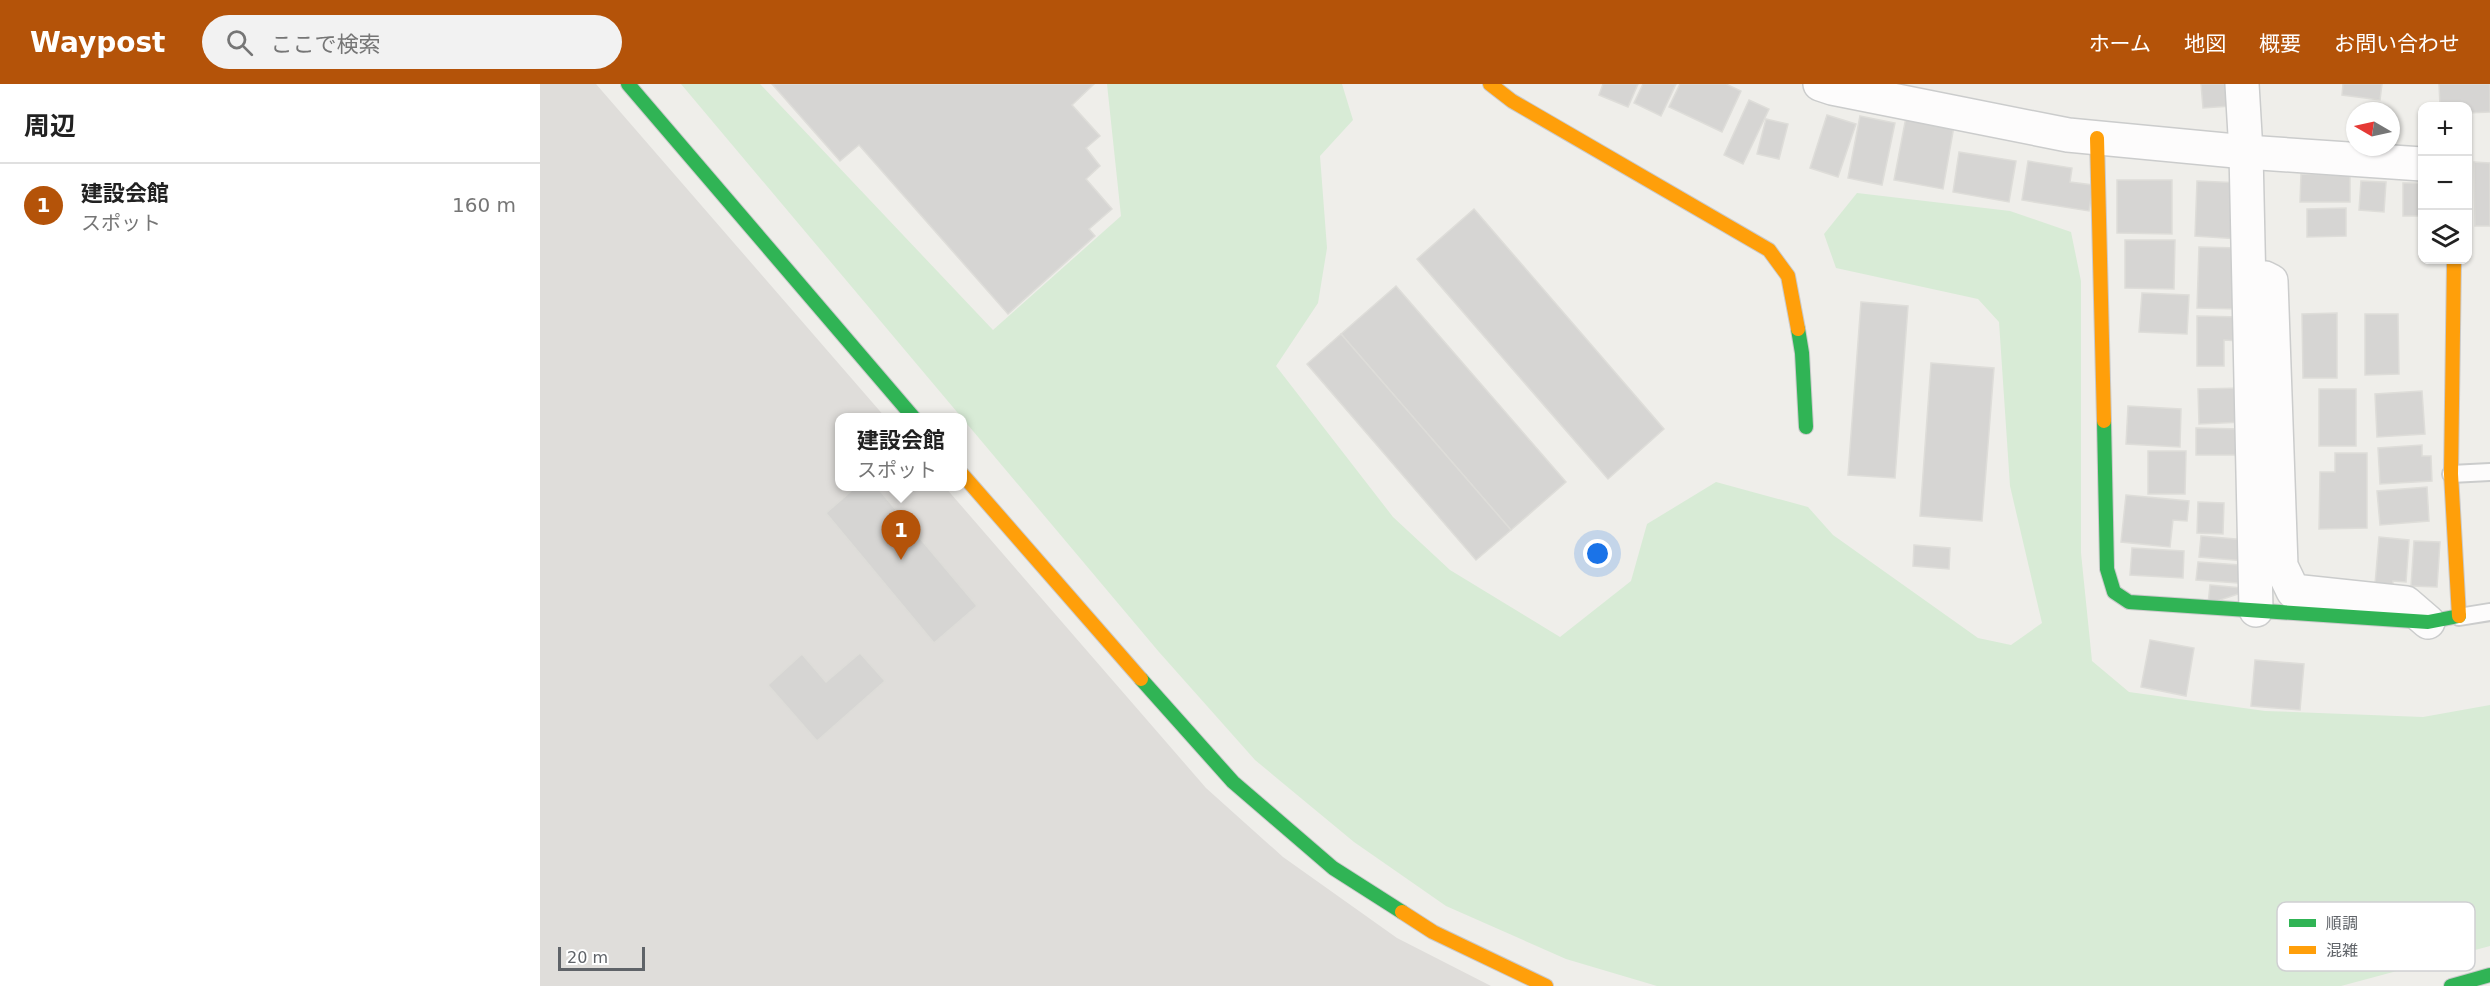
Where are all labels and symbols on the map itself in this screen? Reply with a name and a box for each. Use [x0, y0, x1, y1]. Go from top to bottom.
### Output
north arrow [2346, 102, 2400, 156]
pin: 1 [882, 510, 920, 560]
your location [1583, 539, 1612, 568]
legend [2277, 902, 2475, 971]
text: 順調 [2326, 914, 2358, 933]
text: 混雑 [2326, 941, 2358, 960]
scale bar [558, 944, 645, 972]

